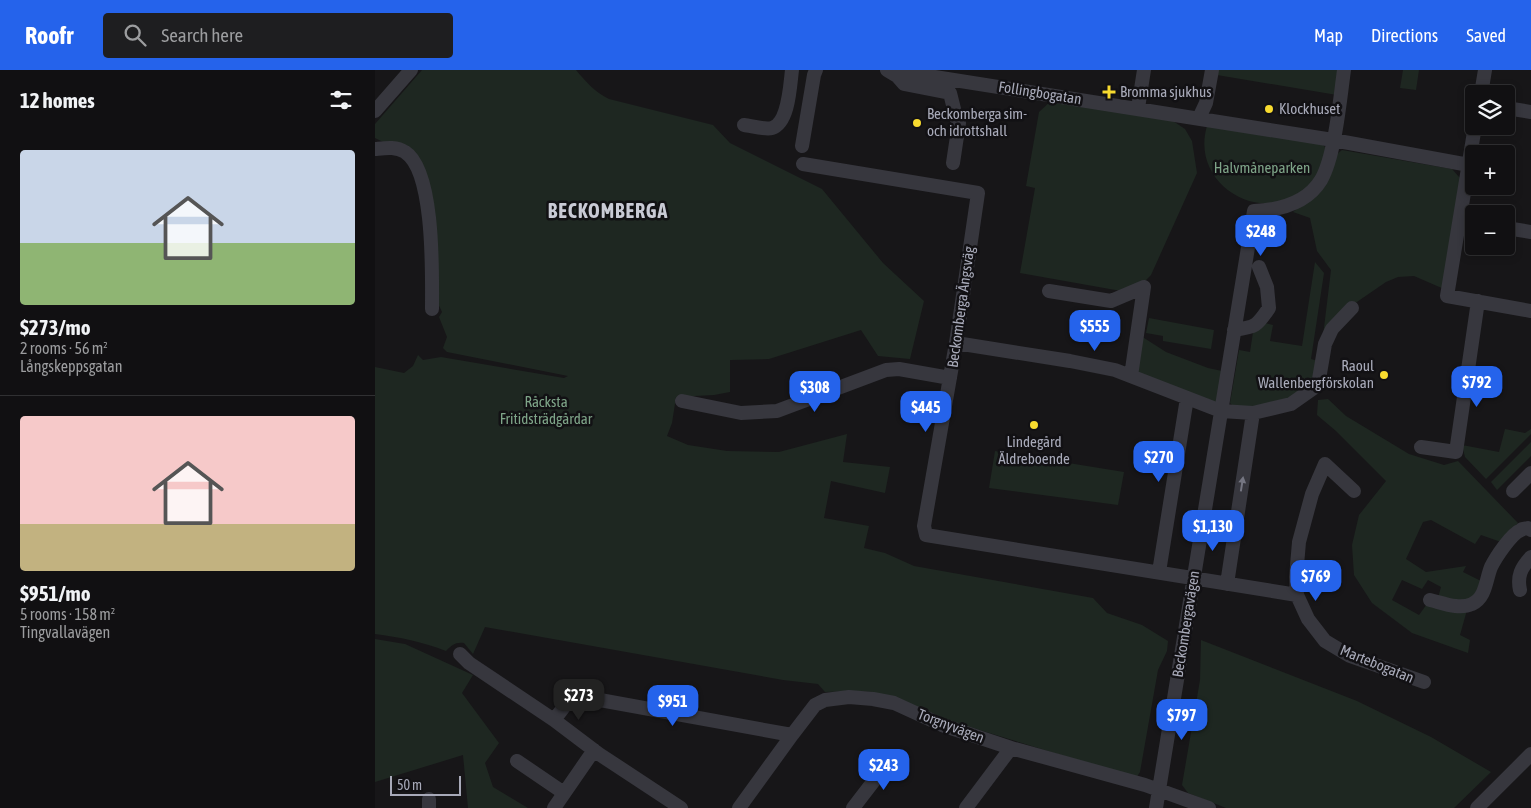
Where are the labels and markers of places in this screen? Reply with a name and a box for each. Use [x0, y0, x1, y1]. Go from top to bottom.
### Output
place label: Bromma sjukhus [1120, 83, 1212, 100]
marker: Bromma sjukhus [1102, 85, 1116, 99]
place label: Klockhuset [1279, 100, 1340, 117]
marker: Klockhuset [1263, 103, 1275, 115]
place label: Beckomberga sim- och idrottshall [927, 105, 1027, 139]
marker: Beckomberga sim- och idrottshall [911, 117, 923, 129]
pin: $248 [1231, 214, 1291, 257]
pin: $555 [1065, 310, 1125, 352]
place label: Raoul Wallenbergförskolan [1258, 357, 1374, 391]
pin: $792 [1447, 366, 1507, 408]
marker: Raoul Wallenbergförskolan [1378, 369, 1390, 381]
pin: $308 [785, 370, 845, 413]
pin: $445 [896, 390, 956, 433]
marker: Lindegård Äldreboende [1028, 419, 1040, 431]
place label: Lindegård Äldreboende [998, 433, 1070, 467]
pin: $270 [1129, 440, 1189, 483]
pin: $1,130 [1172, 510, 1254, 552]
pin: $769 [1286, 560, 1346, 602]
pin: $273 [549, 678, 609, 721]
pin: $951 [643, 684, 703, 727]
pin: $797 [1152, 698, 1212, 741]
pin: $243 [854, 748, 914, 791]

